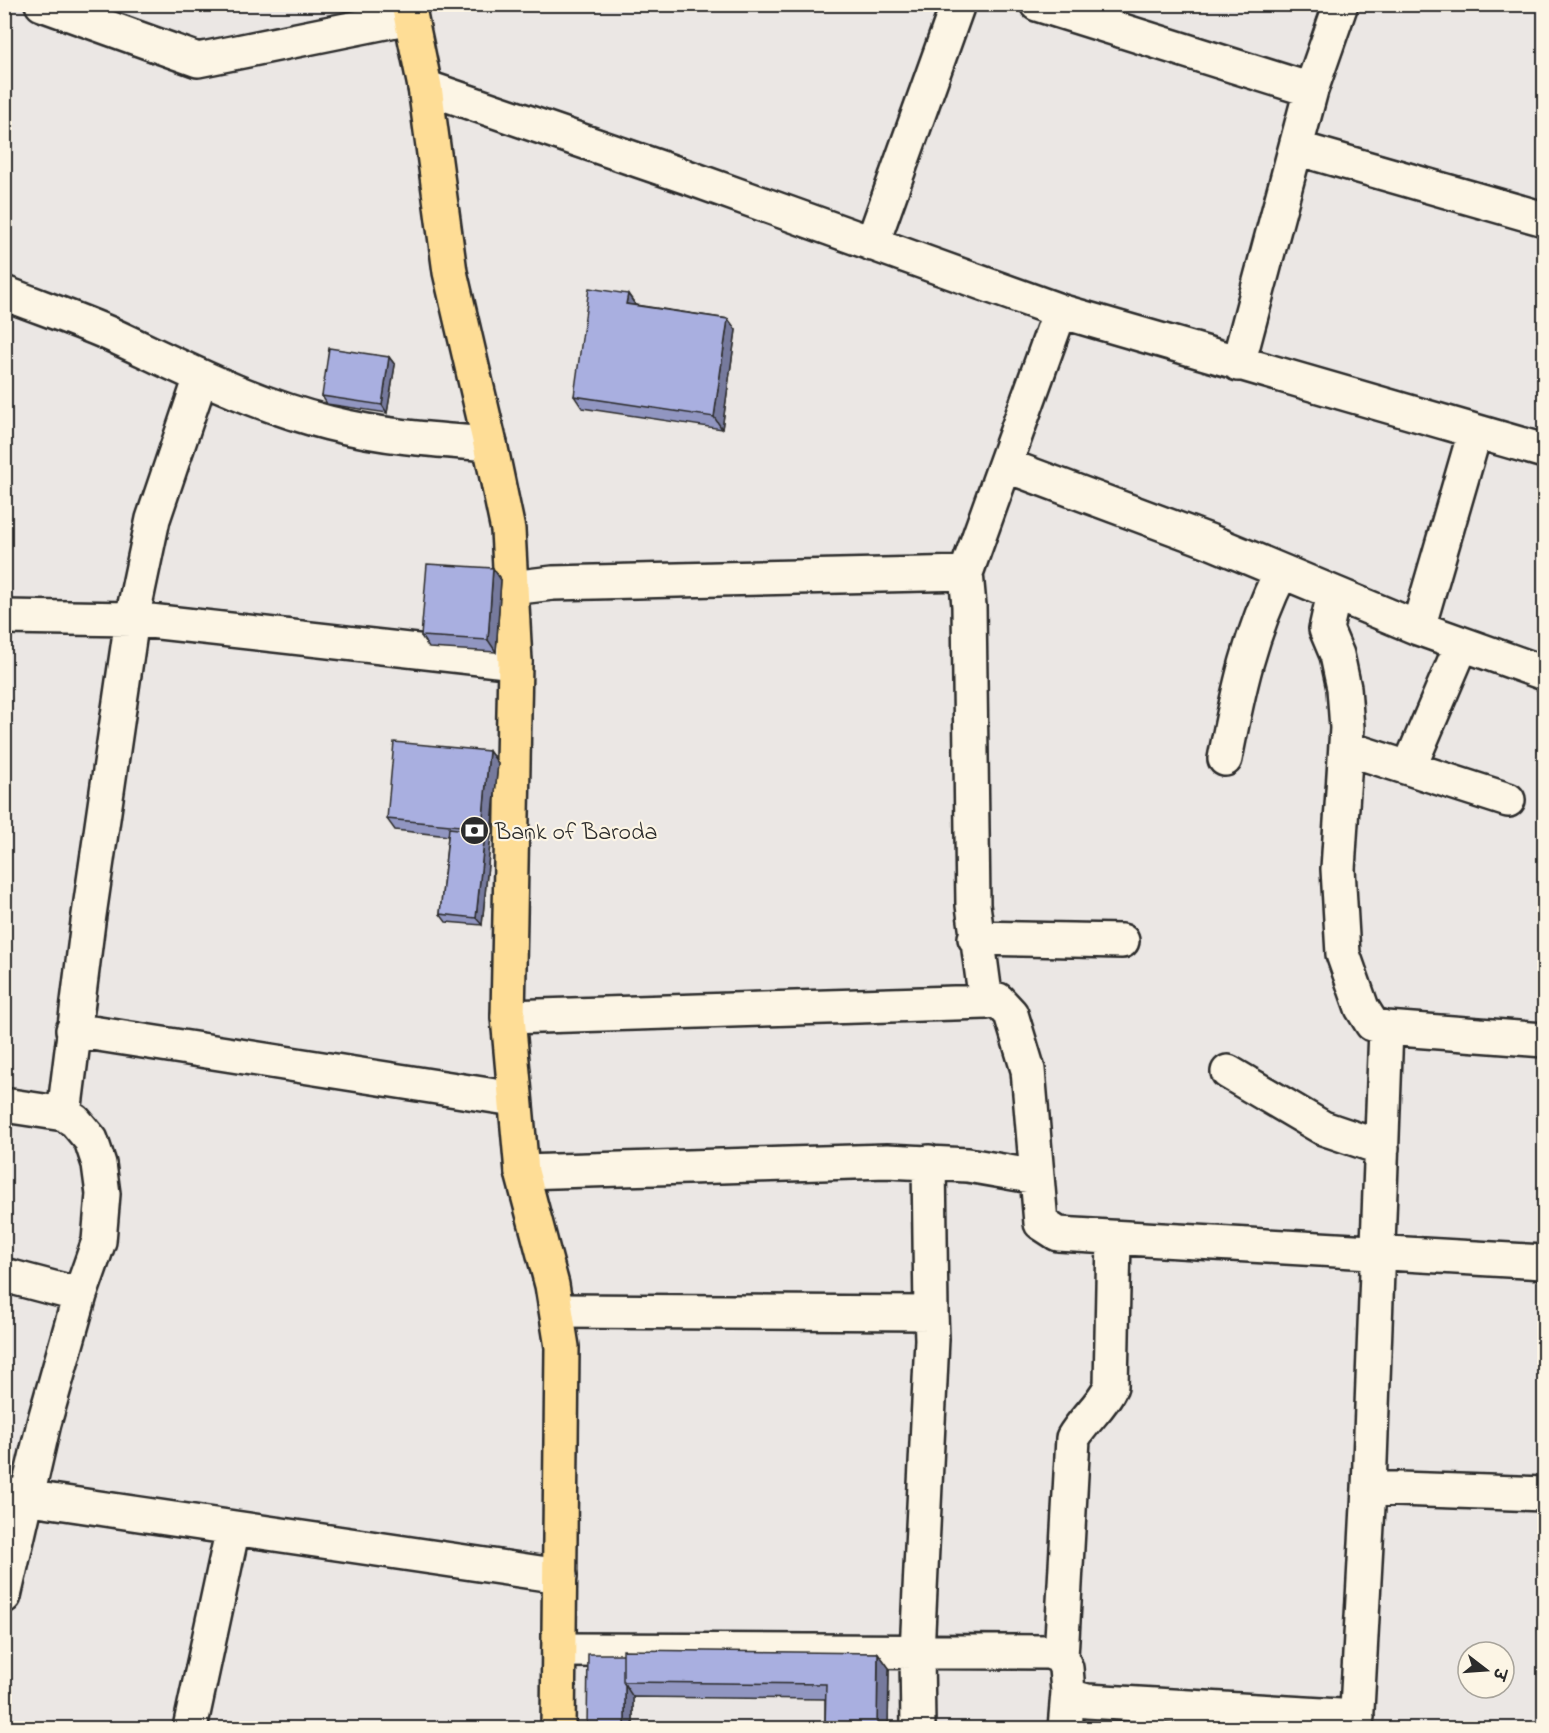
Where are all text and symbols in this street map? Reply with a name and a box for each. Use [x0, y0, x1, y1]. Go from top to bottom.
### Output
bank icon: Bank of Baroda [458, 815, 490, 847]
place label: Bank of Baroda [494, 816, 658, 851]
north arrow [1456, 1640, 1516, 1700]
text: उ [1485, 1663, 1512, 1684]

